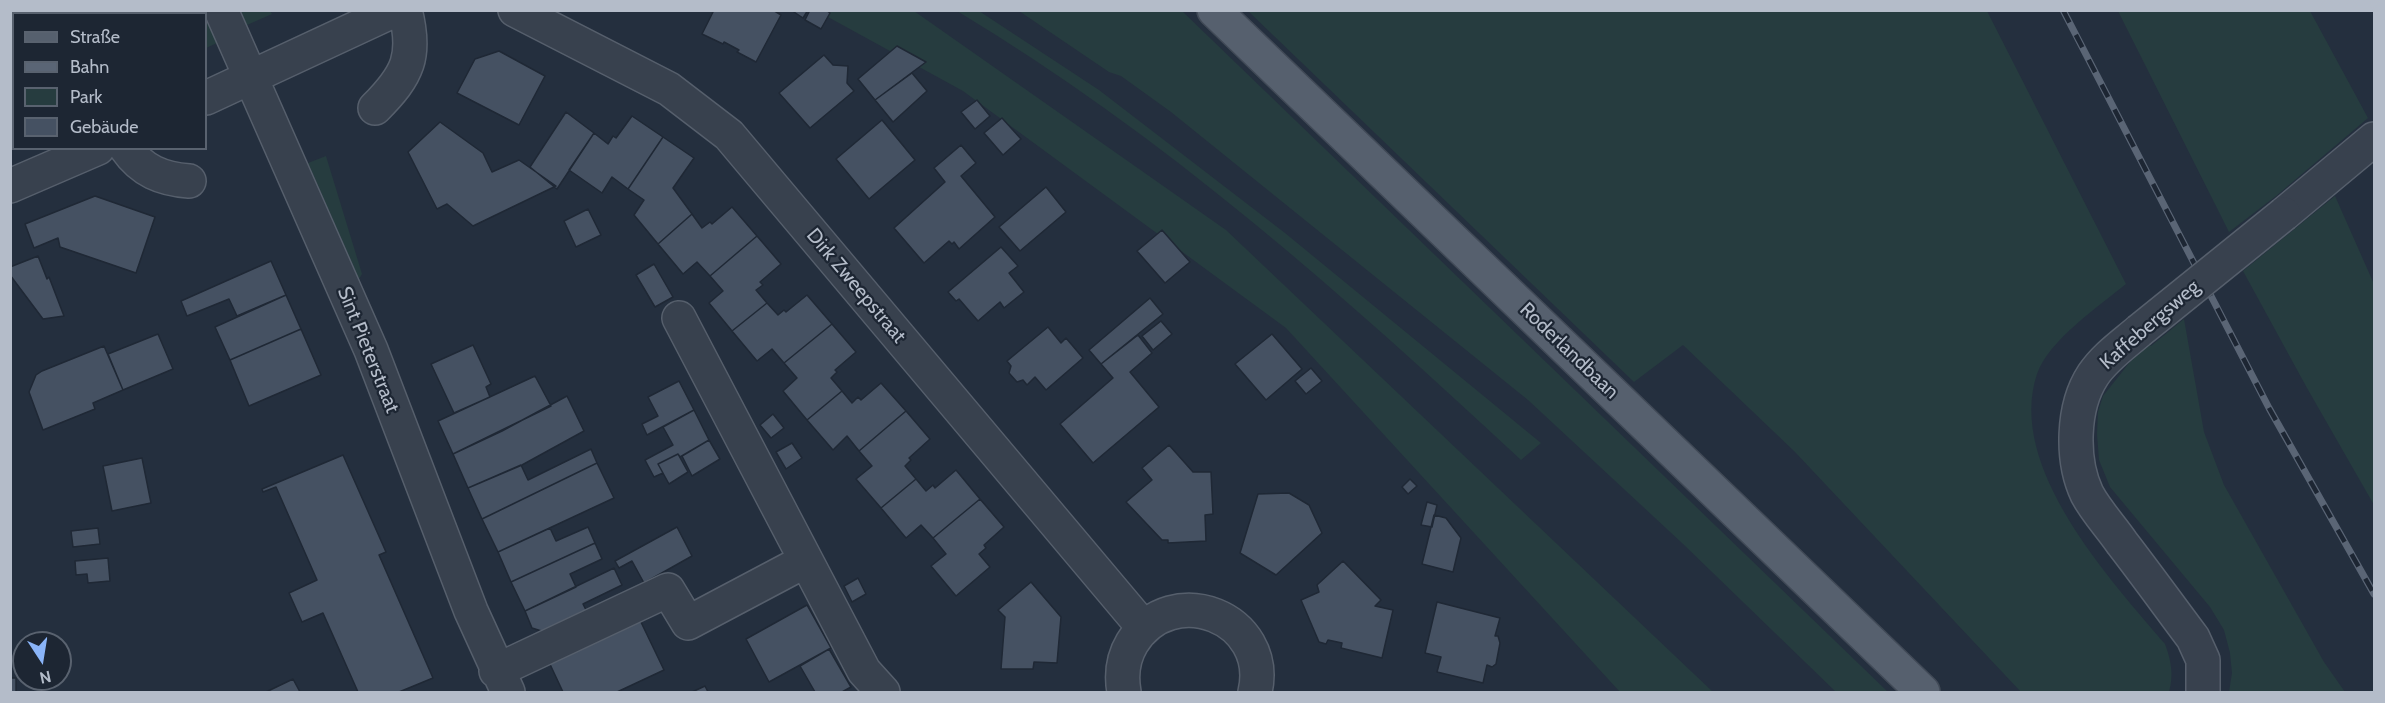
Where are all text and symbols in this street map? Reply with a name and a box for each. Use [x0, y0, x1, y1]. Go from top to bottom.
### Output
legend [12, 12, 207, 150]
text: Straße [70, 26, 120, 48]
text: Bahn [70, 56, 109, 78]
text: Park [70, 86, 102, 108]
text: Gebäude [70, 116, 139, 138]
street label: Dirk Zweepstraat [801, 224, 911, 348]
street label: Kaffebergsweg [2095, 275, 2205, 375]
street label: Sint Pieterstraat [332, 283, 404, 417]
street label: Roderlandbaan [1514, 298, 1624, 404]
north arrow [12, 631, 72, 691]
text: N [38, 667, 53, 688]

